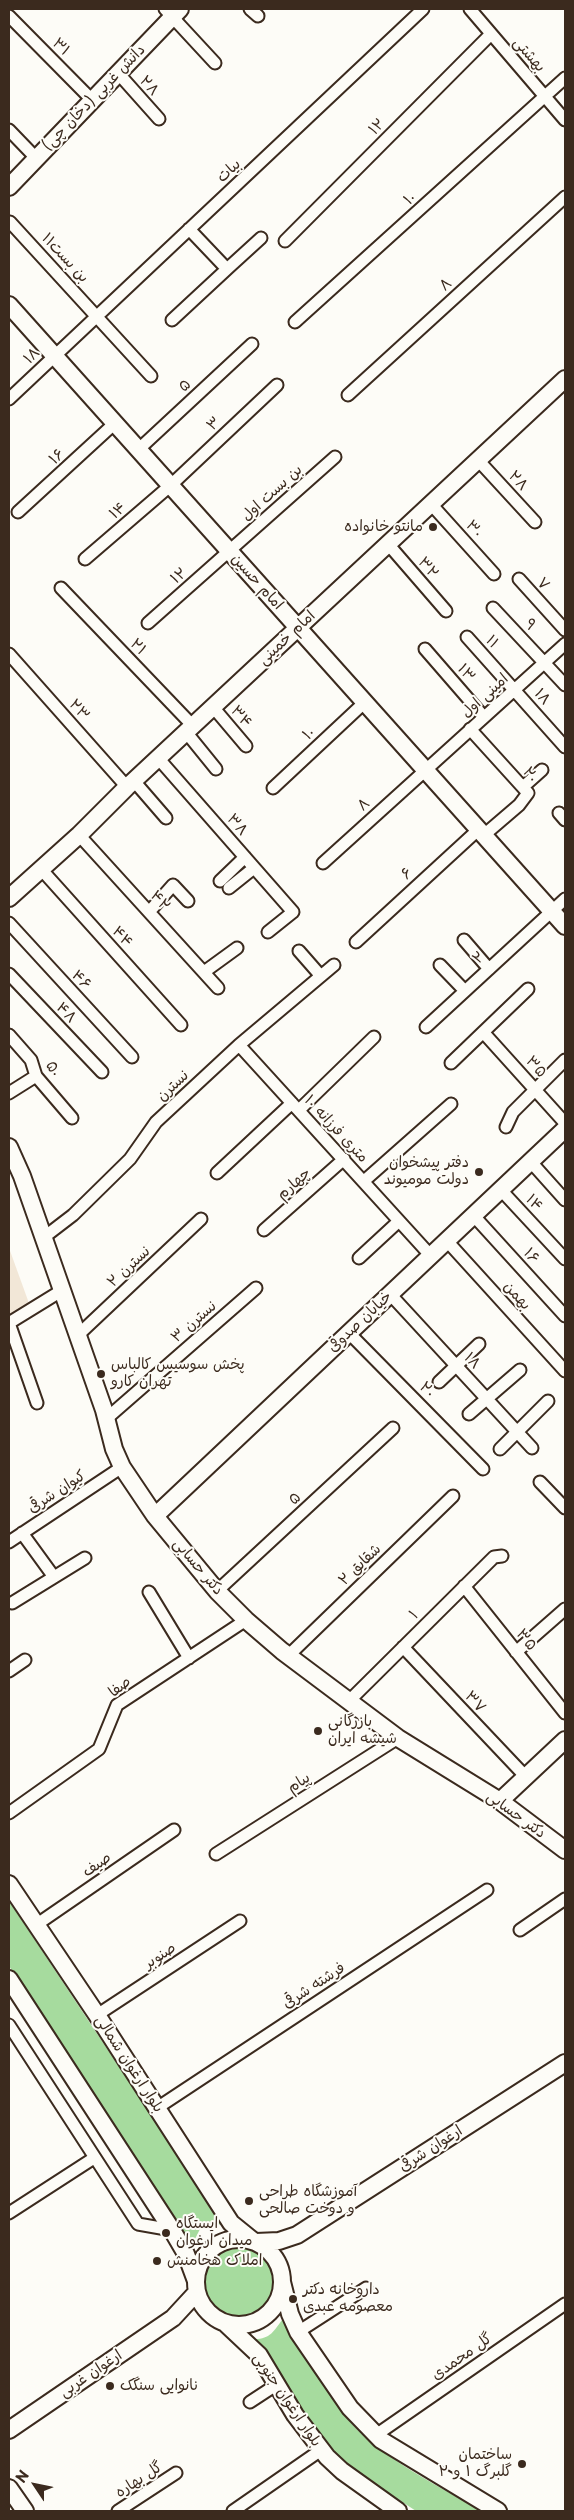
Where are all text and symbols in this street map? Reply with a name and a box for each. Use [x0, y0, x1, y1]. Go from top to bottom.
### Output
street label: ۳۱ [48, 34, 74, 60]
street label: بهشتی [509, 34, 549, 76]
street label: دانش غربی (دخان چی) [39, 41, 149, 155]
street label: ۲۸ [135, 72, 163, 100]
street label: ۱۲ [365, 115, 389, 139]
street label: بیات [213, 156, 245, 186]
street label: ۱۰ [400, 189, 420, 209]
street label: بن بست۱۱ [38, 230, 92, 286]
street label: ۸ [436, 275, 456, 295]
street label: ۱۸ [20, 344, 44, 368]
street label: ۵ [175, 376, 195, 396]
street label: ۳ [203, 413, 225, 435]
street label: ۱۶ [46, 445, 68, 469]
street label: بن بست اول [238, 461, 306, 525]
street label: ۲۸ [504, 467, 532, 495]
street label: ۱۴ [106, 499, 130, 523]
street label: ۳۰ [462, 517, 486, 541]
place label: مانتو خانواده [344, 518, 423, 536]
marker: مانتو خانواده [427, 521, 439, 533]
street label: امام حسین [227, 550, 287, 614]
street label: ۳۲ [414, 554, 442, 582]
street label: ۱۲ [167, 564, 191, 588]
street label: ۷ [533, 574, 553, 594]
street label: امام خمینی [255, 607, 319, 669]
street label: ۹ [520, 615, 540, 635]
street label: ۱۱ [482, 632, 502, 652]
street label: ۲۱ [126, 635, 150, 659]
street label: ۱۳ [453, 660, 479, 686]
street label: امینی اول [458, 670, 512, 722]
street label: ۱۸ [530, 685, 554, 709]
street label: ۲۳ [65, 696, 93, 724]
street label: ۳۴ [226, 702, 256, 732]
street label: ۱۰ [299, 724, 319, 744]
street label: ۲۰ [518, 764, 542, 786]
street label: ۸ [354, 795, 374, 815]
street label: ۳۸ [223, 810, 251, 840]
street label: ۶ [398, 864, 416, 884]
street label: ۴۲ [146, 887, 174, 915]
street label: ۴۴ [108, 923, 136, 951]
street label: ۲ [469, 948, 489, 968]
street label: ۴۶ [67, 966, 95, 994]
street label: ۴۸ [52, 999, 80, 1027]
street label: ۳۵ [522, 1053, 550, 1081]
street label: ۵۰ [41, 1058, 65, 1080]
street label: نسترن [153, 1067, 193, 1105]
street label: ۱۰ متری فرزانه [300, 1092, 372, 1166]
place label: دفتر پیشخوان دولت مومیوند [384, 1154, 469, 1189]
street label: چهارم [273, 1164, 315, 1204]
marker: دفتر پیشخوان دولت مومیوند [473, 1166, 485, 1178]
street label: ۱۴ [522, 1191, 546, 1215]
street label: نسترن ۲ [104, 1243, 154, 1291]
street label: ۱۶ [519, 1245, 543, 1267]
street label: بهمن [500, 1278, 534, 1314]
street label: خیابان صدوقی [324, 1288, 396, 1356]
street label: نسترن ۳ [168, 1297, 220, 1347]
street label: ۱۸ [460, 1349, 484, 1373]
place label: پخش سوسیس کالباس تهران کارو [111, 1356, 245, 1391]
marker: پخش سوسیس کالباس تهران کارو [95, 1368, 107, 1380]
street label: ۲۰ [415, 1378, 439, 1402]
street label: کیوان شرقی [25, 1467, 89, 1517]
street label: ۵ [285, 1489, 305, 1509]
street label: دکتر حسابی [169, 1535, 227, 1599]
street label: شقایق ۲ [335, 1540, 385, 1590]
street label: ۱ [406, 1607, 422, 1623]
street label: ۳۵ [512, 1626, 540, 1654]
street label: صفا [105, 1673, 135, 1701]
street label: ۳۷ [461, 1687, 489, 1717]
place label: بازرگانی شیشه ایران [328, 1713, 397, 1748]
marker: بازرگانی شیشه ایران [312, 1725, 324, 1737]
street label: پیام [284, 1769, 314, 1797]
street label: دکتر حسابی [483, 1788, 549, 1842]
street label: صیف [79, 1849, 115, 1881]
street label: صنوبر [141, 1939, 179, 1973]
street label: فرشته شرقی [279, 1959, 349, 2013]
street label: بلوار ارغوان شمالی [91, 2012, 167, 2116]
street label: ارغوان شرقی [396, 2122, 466, 2176]
place label: آموزشگاه طراحی و دوخت صالحی [259, 2183, 357, 2218]
marker: آموزشگاه طراحی و دوخت صالحی [243, 2195, 255, 2207]
place label: ایستگاه میدان ارغوان [176, 2215, 253, 2250]
marker: ایستگاه میدان ارغوان [160, 2227, 172, 2239]
place label: املاک هخامنش [167, 2252, 263, 2270]
marker: املاک هخامنش [151, 2255, 163, 2267]
place label: داروخانه دکتر معصومه عبدی [303, 2281, 393, 2316]
marker: داروخانه دکتر معصومه عبدی [287, 2293, 299, 2305]
street label: گل محمدی [428, 2330, 496, 2384]
street label: ارغوان غربی [56, 2346, 126, 2402]
street label: بلوار ارغوان جنوبی [249, 2350, 325, 2450]
place label: نانوایی سنگک [120, 2377, 199, 2395]
marker: نانوایی سنگک [104, 2380, 116, 2392]
place label: ساختمان گلبرگ ۱ و ۲ [439, 2446, 512, 2481]
street label: گل بهاره [112, 2458, 166, 2502]
marker: ساختمان گلبرگ ۱ و ۲ [516, 2458, 528, 2470]
north arrow [10, 2460, 60, 2510]
text: N [10, 2466, 34, 2487]

